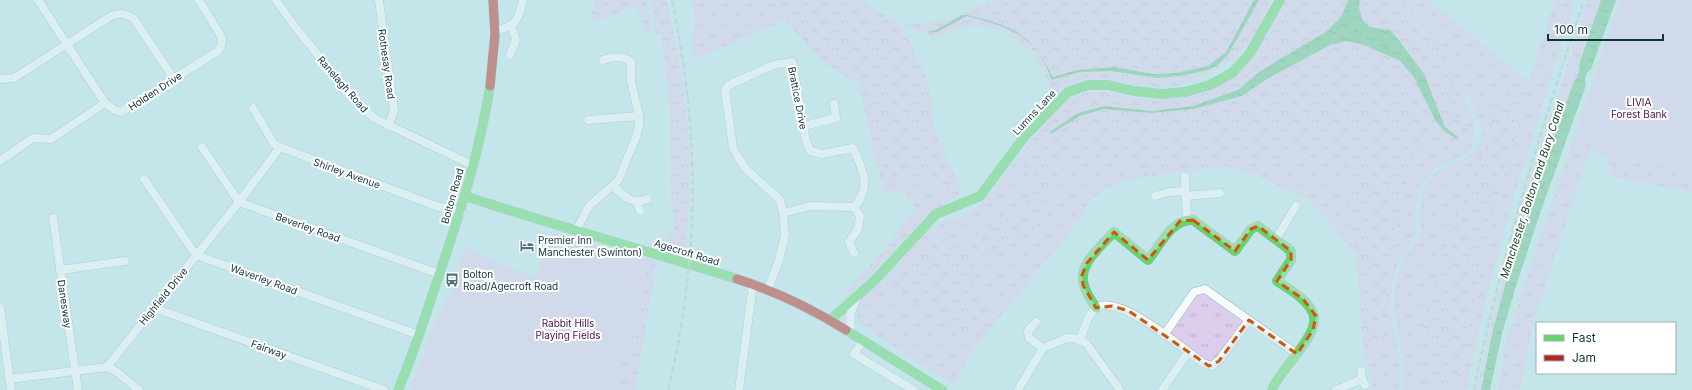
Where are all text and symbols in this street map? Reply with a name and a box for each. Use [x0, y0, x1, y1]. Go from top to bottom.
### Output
scale bar [1548, 16, 1663, 42]
text: 100 m [1554, 22, 1588, 37]
street label: Rothesay Road [376, 28, 398, 100]
street label: Ranelagh Road [315, 53, 371, 115]
street label: Brattice Drive [786, 66, 810, 131]
street label: Holden Drive [126, 69, 184, 113]
street label: Lumns Lane [1010, 87, 1058, 137]
park label: LIVIA Forest Bank [1611, 96, 1667, 120]
water label: Manchester, Bolton and Bury Canal [1497, 100, 1567, 280]
street label: Shirley Avenue [312, 155, 382, 191]
street label: Bolton Road [438, 167, 466, 225]
street label: Beverley Road [274, 210, 342, 244]
place label: Premier Inn Manchester (Swinton) [538, 234, 642, 258]
street label: Agecroft Road [653, 236, 721, 268]
hotel icon: Premier Inn Manchester (Swinton) [519, 238, 535, 254]
street label: Waverley Road [229, 261, 299, 297]
street label: Highfield Drive [136, 265, 190, 327]
place label: Bolton Road/Agecroft Road [463, 268, 558, 292]
bus stop icon: Bolton Road/Agecroft Road [444, 272, 460, 288]
street label: Danesway [56, 279, 74, 330]
park label: Rabbit Hills Playing Fields [535, 317, 601, 341]
legend [1536, 322, 1676, 374]
text: Fast [1572, 330, 1596, 345]
street label: Fairway [250, 337, 289, 361]
text: Jam [1572, 350, 1596, 365]

